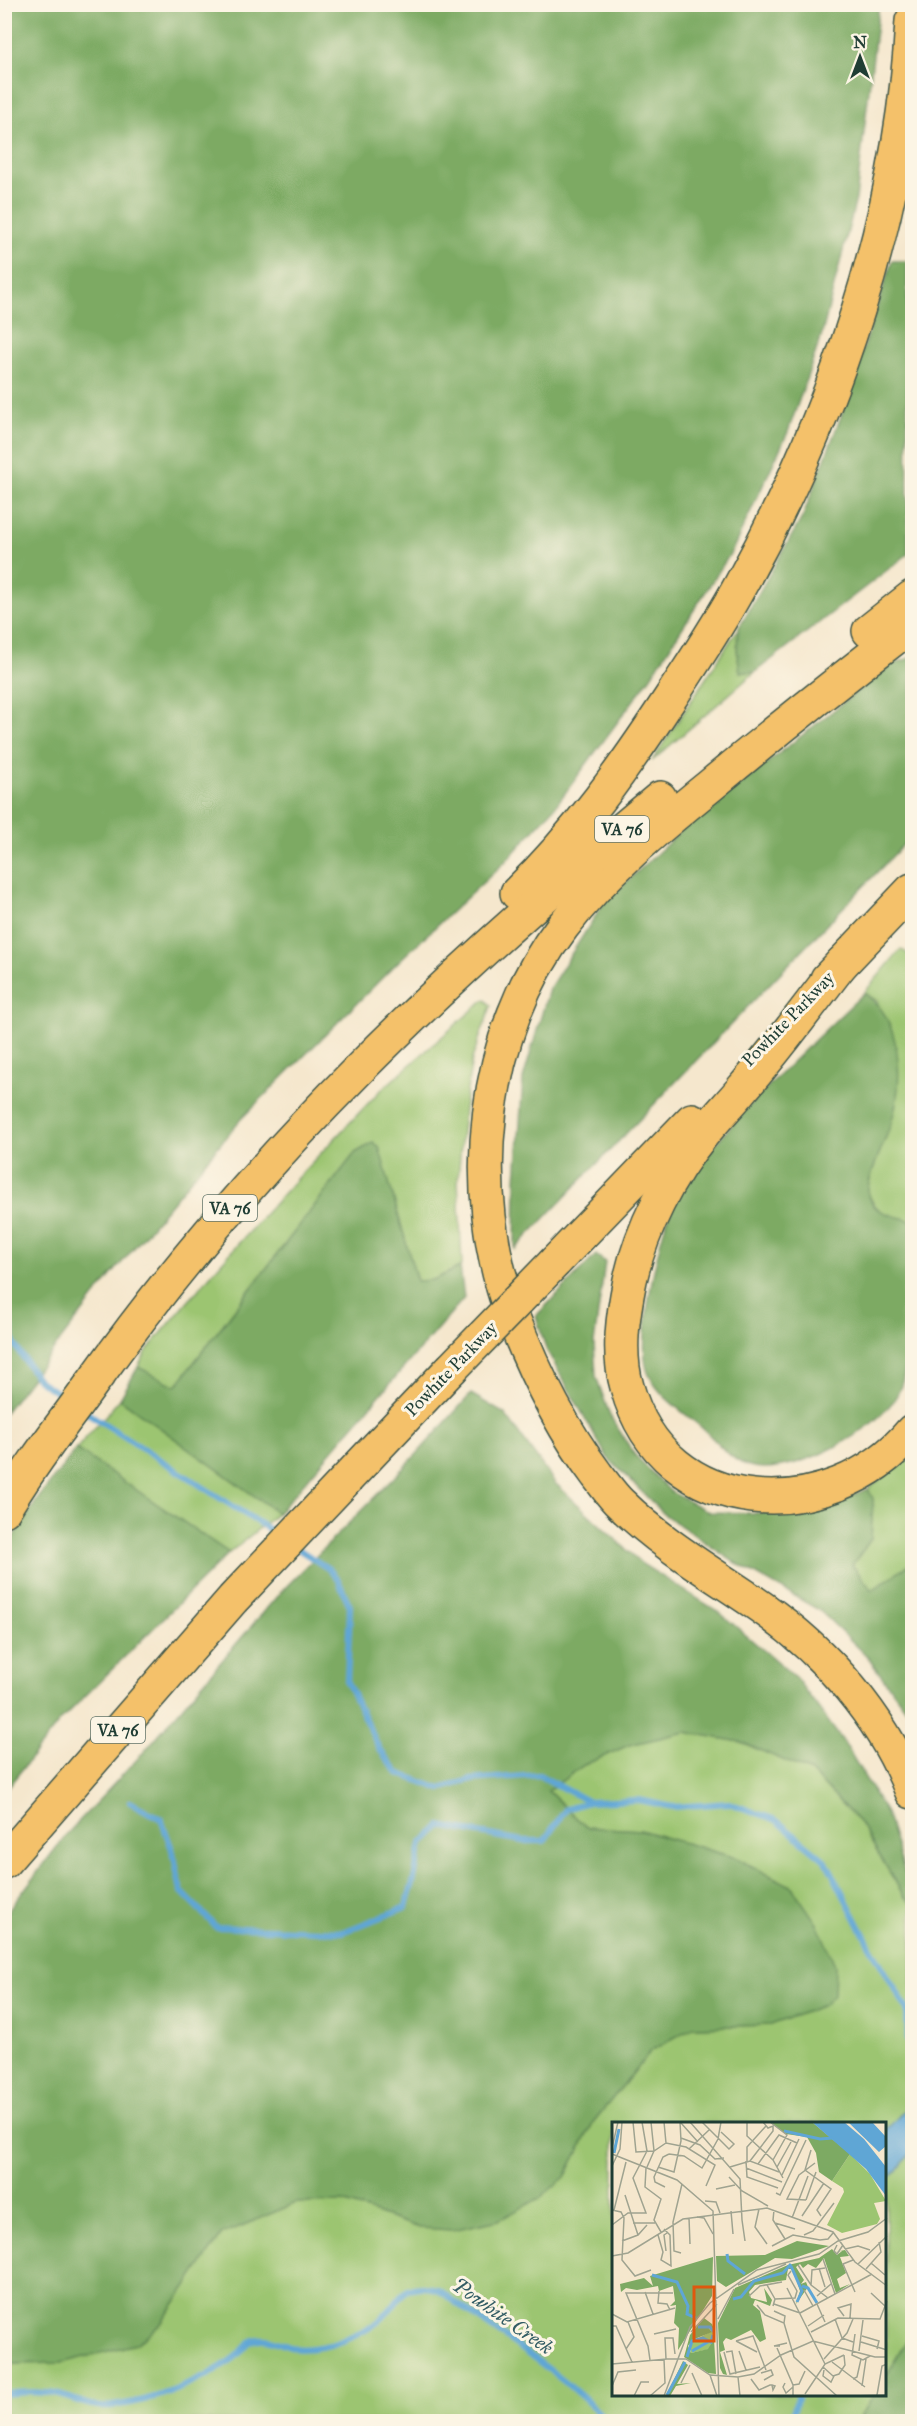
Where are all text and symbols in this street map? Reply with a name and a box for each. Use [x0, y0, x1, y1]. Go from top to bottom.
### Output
north arrow [830, 27, 890, 87]
text: N [853, 33, 867, 52]
road number: VA 76 [595, 816, 649, 842]
street label: Powhite Parkway [737, 967, 839, 1071]
road number: VA 76 [203, 1195, 257, 1221]
street label: Powhite Parkway [400, 1317, 502, 1421]
road number: VA 76 [91, 1717, 145, 1743]
inset map [612, 2122, 887, 2396]
water label: Powhite Creek [448, 2273, 558, 2360]

